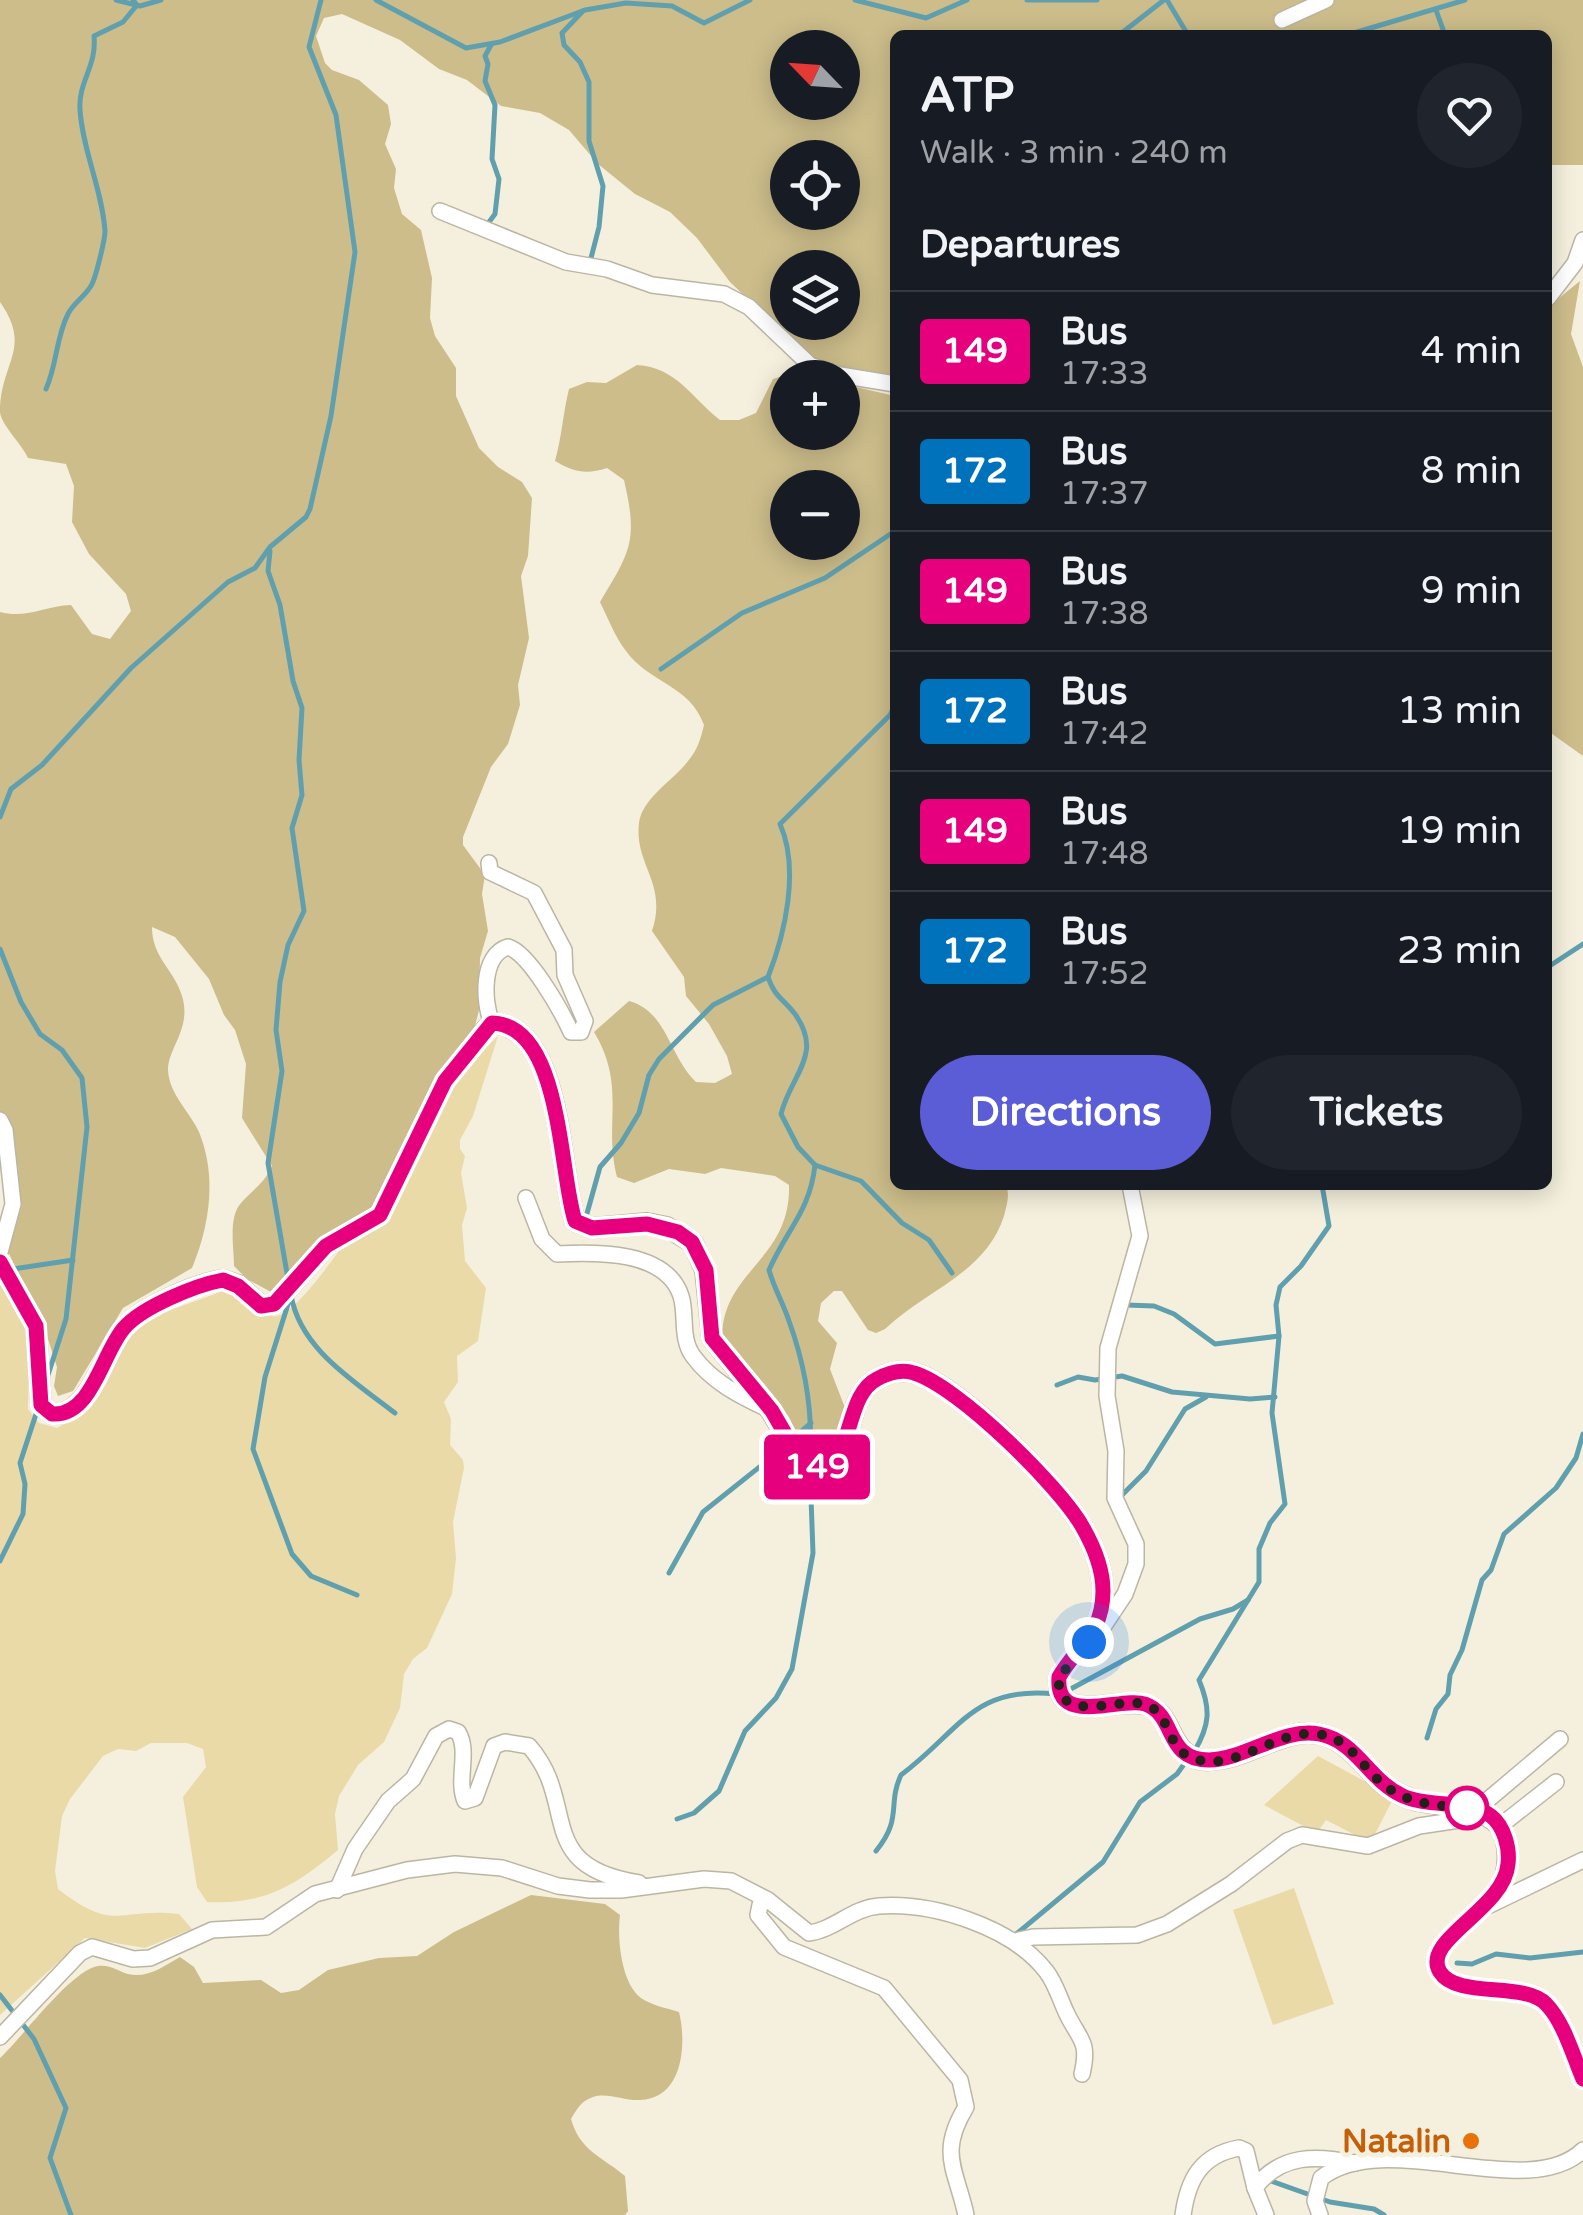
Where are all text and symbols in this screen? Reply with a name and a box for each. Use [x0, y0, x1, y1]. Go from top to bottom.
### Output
north arrow [770, 30, 860, 120]
map controls [770, 30, 860, 560]
button: heart [1417, 63, 1522, 168]
text: ATP [920, 67, 1014, 125]
text: Walk · 3 min · 240 m [920, 134, 1228, 172]
button: locate [770, 140, 860, 230]
text: Departures [920, 222, 1121, 268]
button: layers [770, 250, 860, 340]
text: Bus [1060, 309, 1127, 355]
text: 4 min [1421, 328, 1522, 374]
text: 149 [942, 330, 1008, 372]
text: 17:33 [1060, 355, 1149, 393]
button: + [770, 360, 860, 450]
text: Bus [1060, 429, 1127, 475]
text: 8 min [1421, 448, 1522, 494]
text: 172 [942, 450, 1008, 492]
button: − [770, 470, 860, 560]
text: 17:37 [1060, 475, 1149, 513]
text: Bus [1060, 549, 1127, 595]
text: 9 min [1421, 568, 1522, 614]
text: 149 [942, 570, 1008, 612]
text: 17:38 [1060, 595, 1149, 633]
text: Bus [1060, 669, 1127, 715]
text: 13 min [1397, 688, 1522, 734]
text: 172 [942, 690, 1008, 732]
text: 17:42 [1060, 715, 1149, 753]
text: Bus [1060, 789, 1127, 835]
text: 19 min [1397, 808, 1522, 854]
text: 149 [942, 810, 1008, 852]
text: 17:48 [1060, 835, 1149, 873]
text: Bus [1060, 909, 1127, 955]
text: 23 min [1397, 928, 1522, 974]
text: 172 [942, 930, 1008, 972]
text: 17:52 [1060, 955, 1149, 993]
button: Directions [920, 1055, 1211, 1170]
button: Tickets [1231, 1055, 1522, 1170]
line badge: 149 [760, 1434, 874, 1500]
text: 149 [784, 1446, 850, 1488]
your location [1064, 1617, 1114, 1667]
unlabelled marker [1446, 1787, 1488, 1829]
place label: Natalin [1342, 2123, 1451, 2161]
marker: Natalin [1460, 2130, 1482, 2152]

